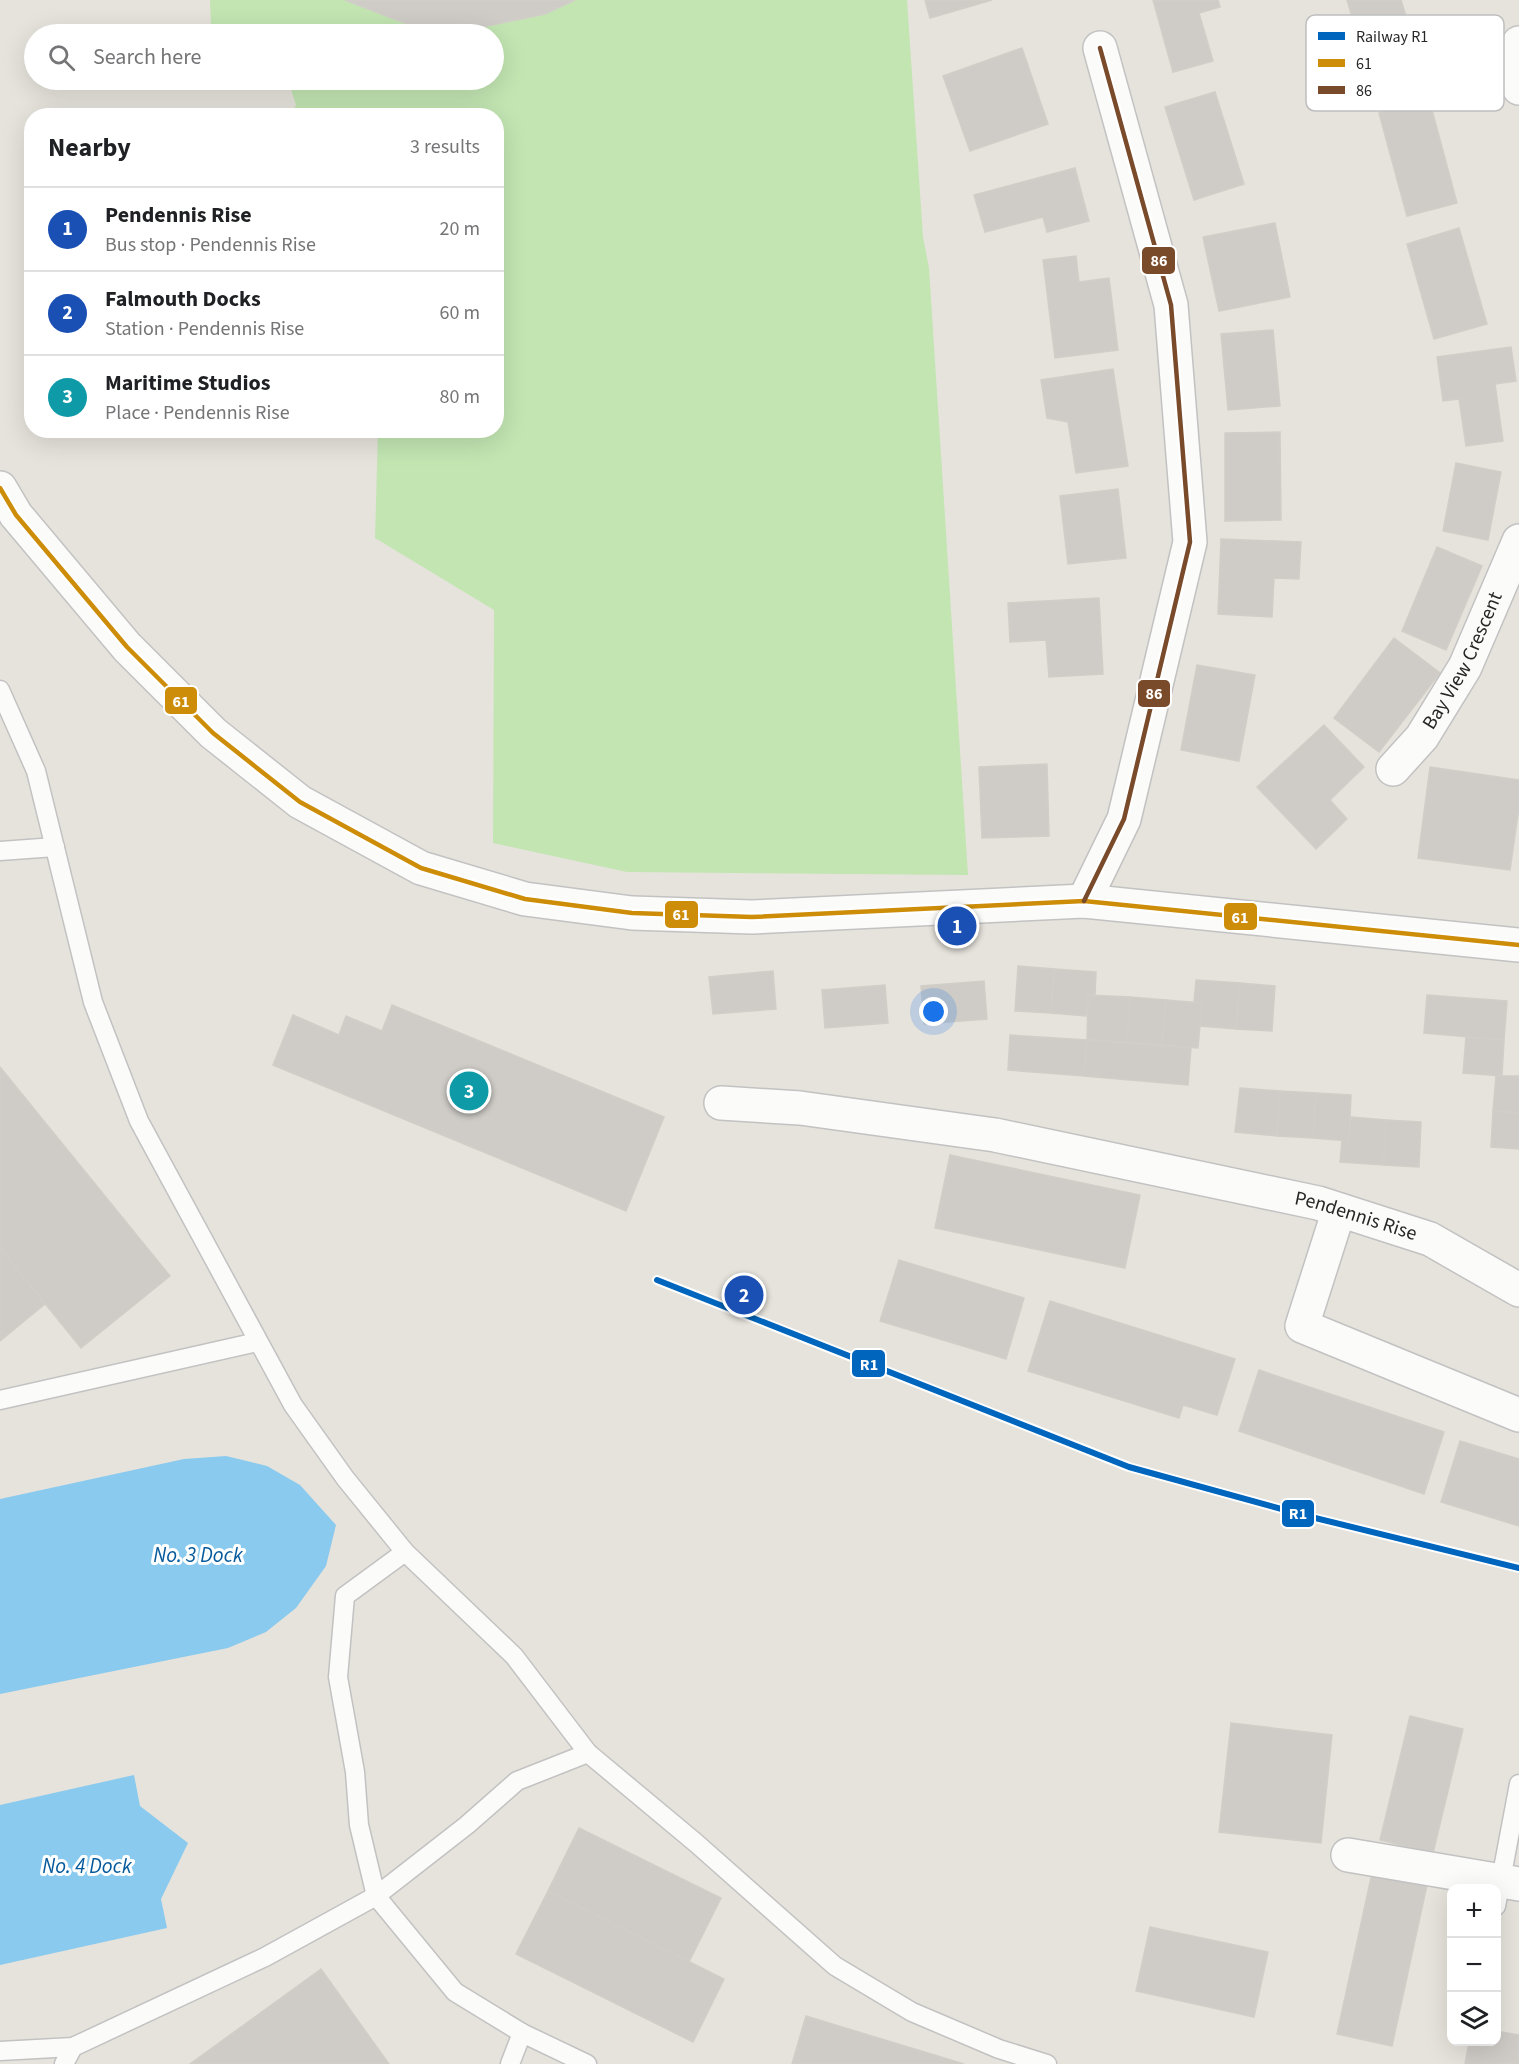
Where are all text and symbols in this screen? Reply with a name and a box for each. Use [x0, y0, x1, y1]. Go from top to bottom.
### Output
legend [1306, 15, 1504, 111]
search box [24, 24, 504, 90]
text: Railway R1 [1356, 26, 1428, 48]
icon: search [45, 41, 78, 74]
text: Search here [93, 41, 201, 73]
text: 61 [1356, 53, 1372, 75]
text: 86 [1356, 80, 1372, 102]
text: Nearby [48, 129, 131, 166]
text: 3 results [410, 133, 480, 161]
text: Pendennis Rise [105, 199, 252, 231]
text: 1 [62, 215, 73, 243]
text: 20 m [440, 215, 480, 243]
text: Bus stop · Pendennis Rise [105, 231, 316, 259]
line badge: 86 [1141, 246, 1176, 275]
text: 86 [1151, 250, 1167, 272]
text: Falmouth Docks [105, 283, 261, 315]
text: 2 [62, 299, 73, 327]
text: 60 m [440, 299, 480, 327]
text: Station · Pendennis Rise [105, 315, 304, 343]
text: Maritime Studios [105, 367, 270, 399]
text: 3 [62, 383, 73, 411]
text: 80 m [440, 383, 480, 411]
text: Place · Pendennis Rise [105, 399, 290, 427]
street label: Bay View Crescent [1416, 587, 1510, 735]
line badge: 86 [1137, 679, 1171, 708]
text: 86 [1146, 683, 1162, 705]
line badge: 61 [164, 686, 198, 715]
text: 61 [173, 691, 189, 713]
line badge: 61 [664, 900, 699, 929]
line badge: 61 [1223, 902, 1258, 931]
text: 61 [673, 904, 689, 926]
pin: 1 [938, 904, 976, 948]
text: 61 [1232, 907, 1248, 929]
your location [919, 997, 948, 1026]
pin: 3 [450, 1068, 488, 1114]
street label: Pendennis Rise [1292, 1184, 1421, 1248]
pin: 2 [724, 1272, 764, 1318]
line badge: R1 [851, 1349, 886, 1378]
text: R1 [860, 1354, 878, 1376]
line badge: R1 [1281, 1499, 1315, 1528]
text: R1 [1289, 1503, 1307, 1525]
water label: No. 3 Dock [153, 1540, 244, 1570]
water label: No. 4 Dock [42, 1851, 133, 1881]
map controls [1447, 1884, 1501, 2046]
button: + [1447, 1884, 1501, 1938]
button: − [1447, 1938, 1501, 1992]
button: layers [1447, 1992, 1501, 2046]

